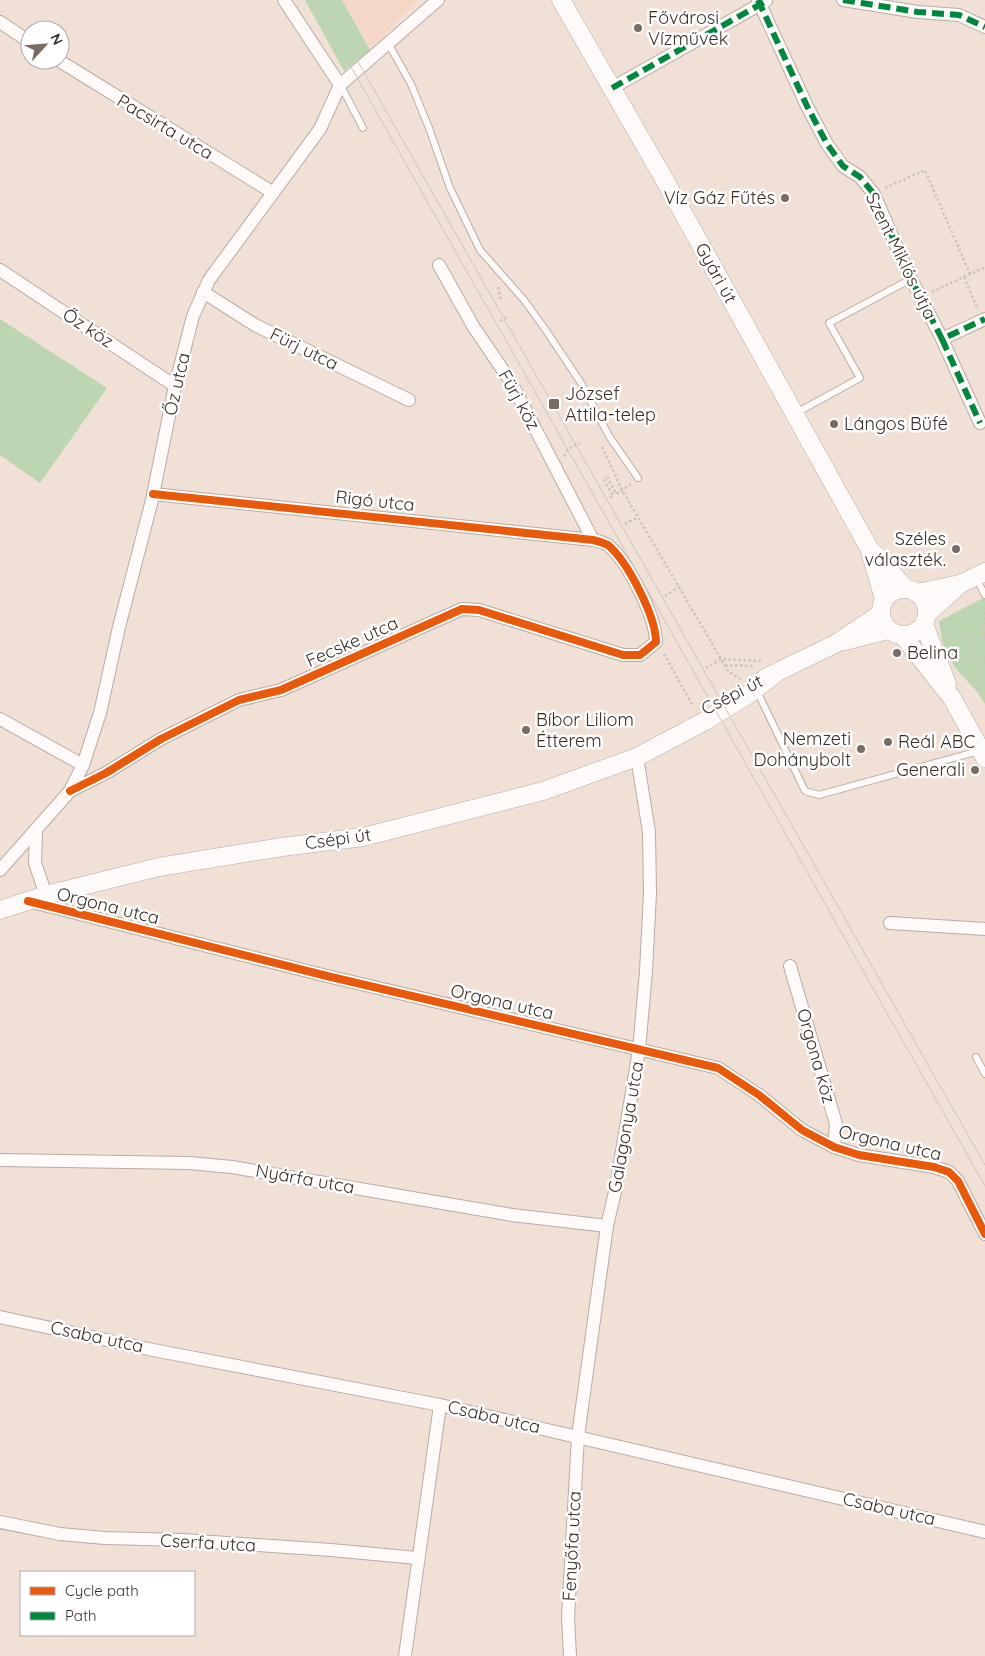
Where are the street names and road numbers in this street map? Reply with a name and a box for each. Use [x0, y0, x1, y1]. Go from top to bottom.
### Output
street label: Pacsirta utca [113, 89, 218, 164]
street label: Szent Miklós útja [861, 188, 942, 323]
street label: Gyári út [690, 238, 742, 307]
street label: Őz köz [58, 303, 118, 353]
street label: Fürj utca [266, 322, 342, 375]
street label: Őz utca [158, 350, 195, 418]
street label: Fürj köz [493, 365, 545, 434]
street label: Rigó utca [334, 485, 416, 516]
street label: Fecske utca [302, 611, 402, 672]
street label: Csépi út [697, 669, 767, 720]
street label: Csépi út [303, 822, 372, 855]
street label: Orgona utca [54, 882, 162, 929]
street label: Orgona utca [448, 979, 556, 1025]
street label: Orgona köz [792, 1006, 841, 1106]
street label: Galagonya utca [603, 1059, 648, 1195]
street label: Orgona utca [836, 1120, 944, 1166]
street label: Nyárfa utca [254, 1159, 356, 1199]
street label: Csaba utca [49, 1315, 146, 1358]
street label: Csaba utca [446, 1395, 543, 1438]
street label: Csaba utca [841, 1487, 938, 1530]
street label: Fenyőfa utca [557, 1490, 586, 1602]
street label: Cserfa utca [159, 1529, 257, 1556]

